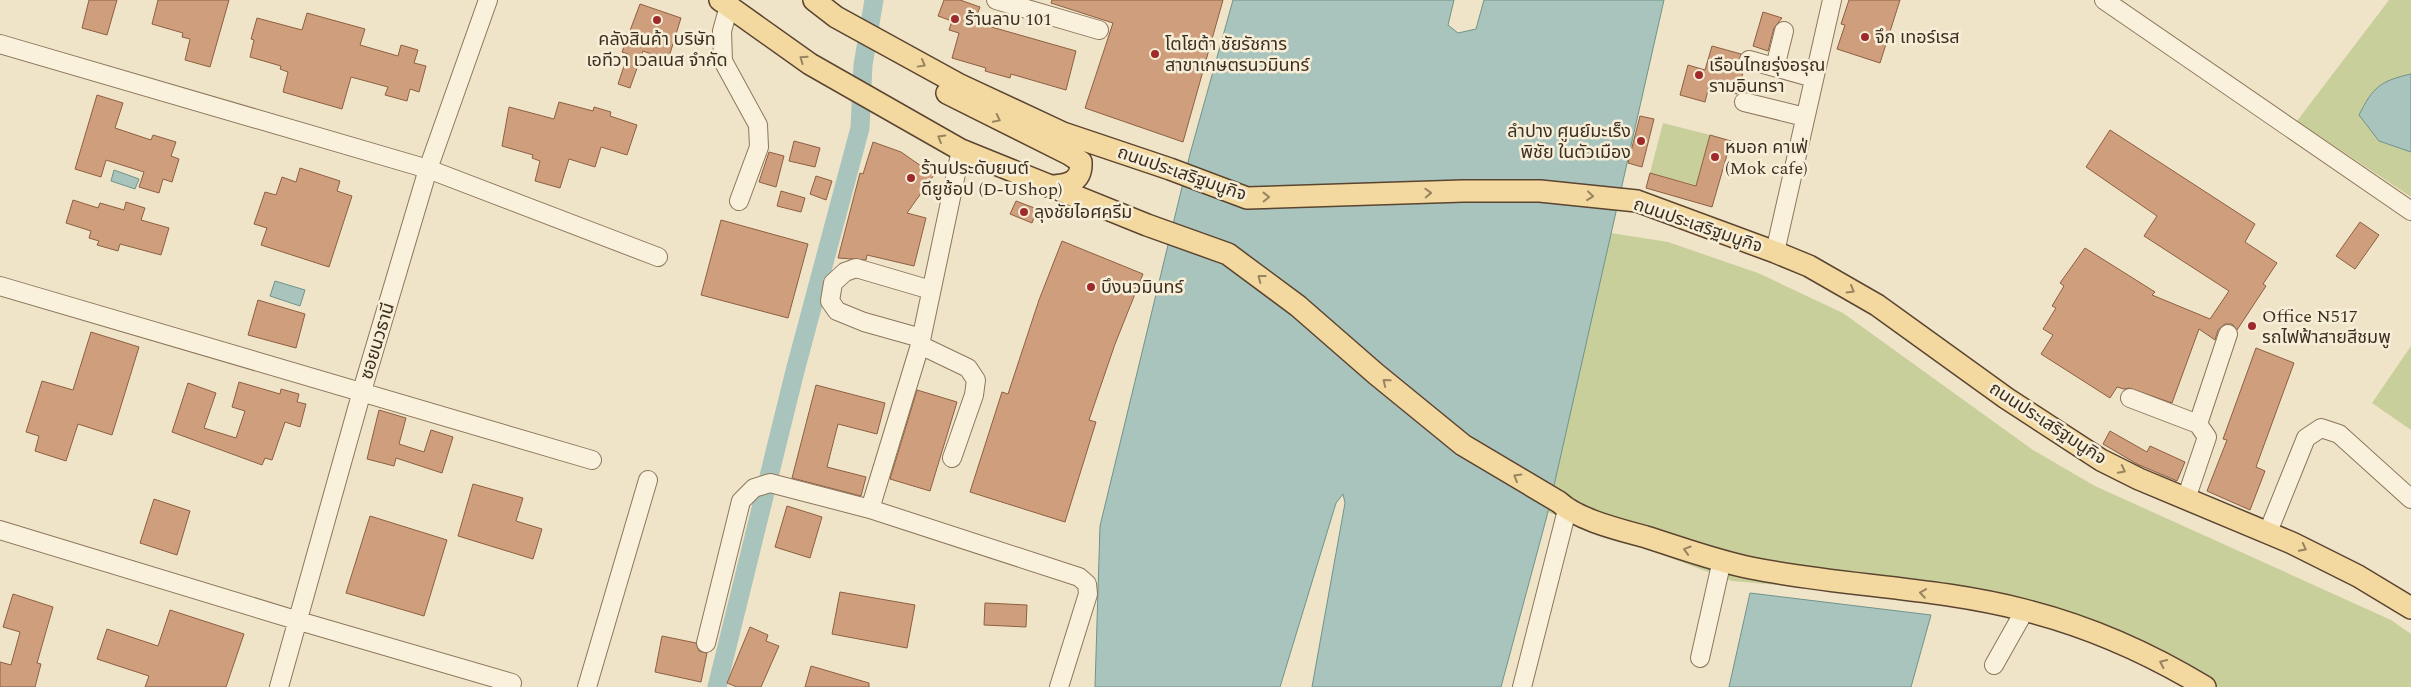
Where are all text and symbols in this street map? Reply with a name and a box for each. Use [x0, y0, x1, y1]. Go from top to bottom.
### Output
place label: ร้านลาบ 101 [965, 6, 1052, 33]
marker: ร้านลาบ 101 [949, 13, 961, 25]
marker: คลังสินค้า บริษัท เอทีวา เวลเนส จำกัด [651, 14, 663, 26]
place label: จึก เทอร์เรส [1875, 24, 1959, 51]
place label: คลังสินค้า บริษัท เอทีวา เวลเนส จำกัด [586, 26, 728, 74]
place label: โตโยต้า ชัยรัชการ สาขาเกษตรนวมินทร์ [1165, 31, 1310, 79]
marker: จึก เทอร์เรส [1859, 31, 1871, 43]
marker: โตโยต้า ชัยรัชการ สาขาเกษตรนวมินทร์ [1149, 48, 1161, 60]
place label: เรือนไทยรุ่งอรุณ รามอินทรา [1709, 52, 1825, 100]
one-way arrow [799, 56, 809, 65]
one-way arrow [917, 58, 926, 68]
marker: เรือนไทยรุ่งอรุณ รามอินทรา [1693, 69, 1705, 81]
one-way arrow [991, 113, 1000, 123]
place label: ลำปาง ศูนย์มะเร็ง พิชัย ในตัวเมือง [1507, 118, 1631, 166]
place label: หมอก คาเฟ่ (Mok cafe) [1725, 134, 1808, 182]
one-way arrow [937, 135, 946, 145]
marker: ลำปาง ศูนย์มะเร็ง พิชัย ในตัวเมือง [1635, 135, 1647, 147]
street label: ถนนประเสริฐมนูกิจ [1114, 139, 1250, 208]
marker: หมอก คาเฟ่ (Mok cafe) [1709, 151, 1721, 163]
place label: ร้านประดับยนต์ ดียูช้อป (D-UShop) [921, 155, 1062, 203]
marker: ร้านประดับยนต์ ดียูช้อป (D-UShop) [905, 172, 917, 184]
one-way arrow [1424, 187, 1432, 198]
one-way arrow [1587, 190, 1595, 201]
street label: ถนนประเสริฐมนูกิจ [1630, 191, 1766, 260]
one-way arrow [1262, 192, 1270, 203]
place label: ลุงชัยไอศครีม [1034, 199, 1132, 226]
marker: ลุงชัยไอศครีม [1018, 206, 1030, 218]
place label: บึงนวมินทร์ [1101, 274, 1184, 301]
one-way arrow [1258, 276, 1267, 284]
marker: บึงนวมินทร์ [1085, 281, 1097, 293]
one-way arrow [1846, 284, 1855, 294]
street label: ซอยนวธานี [353, 299, 402, 383]
place label: Office N517 รถไฟฟ้าสายสีชมพู [2262, 303, 2391, 351]
marker: Office N517 รถไฟฟ้าสายสีชมพู [2246, 320, 2258, 332]
street label: ถนนประเสริฐมนูกิจ [1984, 375, 2112, 472]
one-way arrow [1383, 379, 1392, 387]
one-way arrow [2116, 464, 2125, 474]
one-way arrow [1514, 473, 1523, 483]
one-way arrow [2298, 542, 2307, 552]
one-way arrow [1683, 545, 1692, 555]
one-way arrow [1918, 588, 1927, 598]
one-way arrow [2159, 659, 2168, 669]

